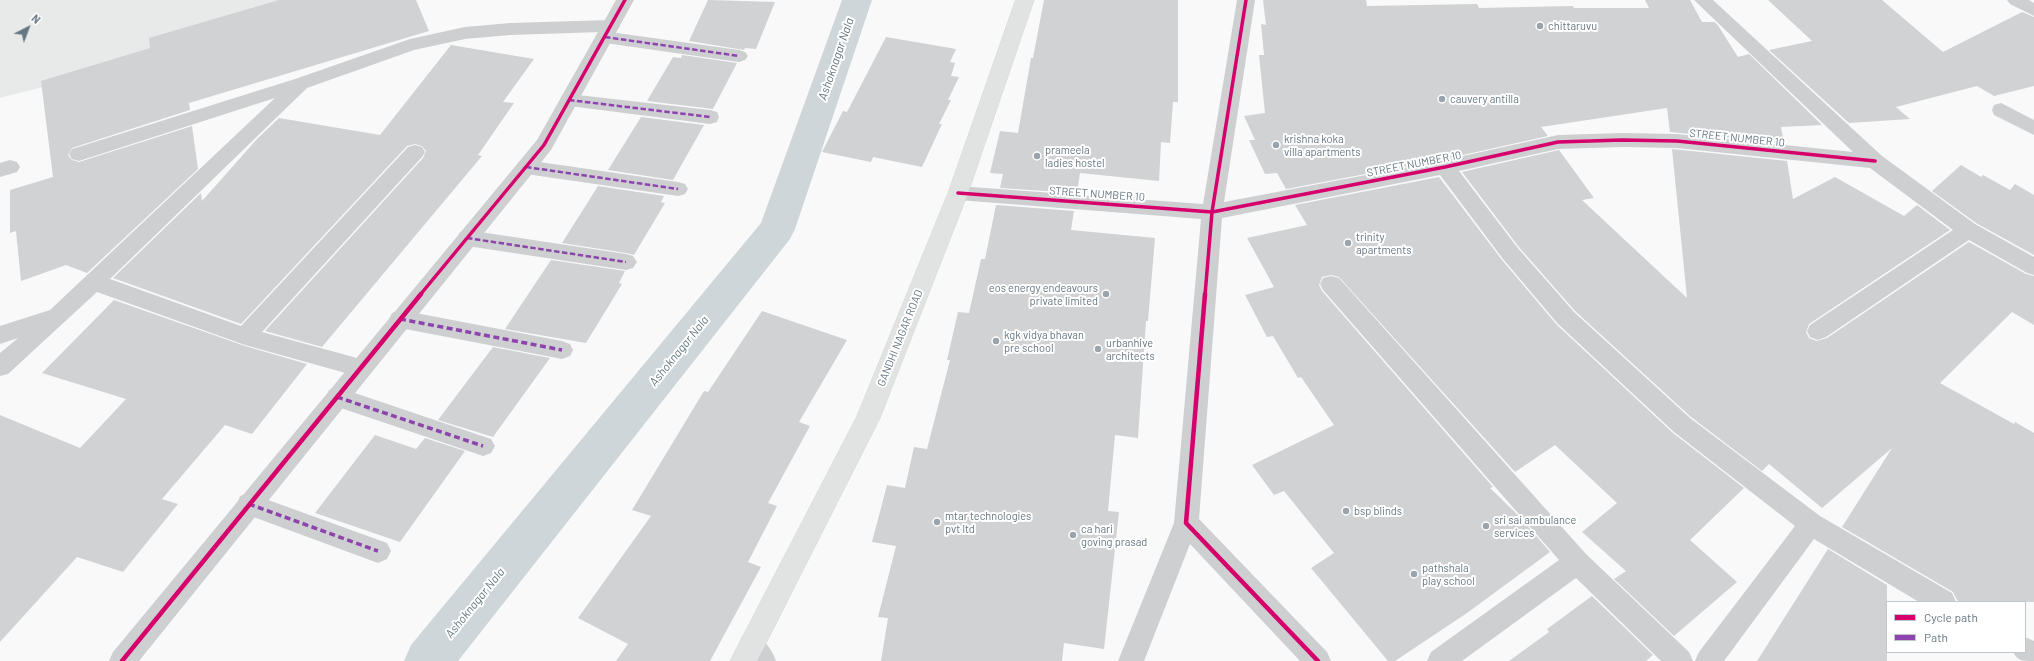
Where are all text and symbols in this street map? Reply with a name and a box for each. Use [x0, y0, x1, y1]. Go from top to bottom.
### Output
north arrow [8, 8, 48, 48]
text: N [29, 11, 43, 26]
water label: Ashoknagar Nala [815, 16, 857, 102]
place label: chittaruvu [1548, 19, 1597, 33]
marker: chittaruvu [1535, 21, 1545, 31]
place label: cauvery antilla [1450, 92, 1519, 106]
marker: cauvery antilla [1437, 94, 1447, 104]
street label: STREET NUMBER 10 [1689, 126, 1785, 150]
place label: krishna koka villa apartments [1284, 132, 1360, 158]
marker: krishna koka villa apartments [1271, 140, 1281, 150]
place label: prameela ladies hostel [1045, 143, 1105, 169]
street label: STREET NUMBER 10 [1366, 148, 1462, 180]
marker: prameela ladies hostel [1032, 151, 1042, 161]
street label: STREET NUMBER 10 [1049, 184, 1145, 204]
place label: trinity apartments [1356, 230, 1412, 256]
marker: trinity apartments [1343, 238, 1353, 248]
place label: eos energy endeavours private limited [989, 281, 1098, 307]
street label: GANDHI NAGAR ROAD [875, 288, 925, 388]
marker: eos energy endeavours private limited [1101, 289, 1111, 299]
water label: Ashoknagar Nala [646, 313, 712, 389]
place label: kgk vidya bhavan pre school [1004, 328, 1084, 354]
marker: kgk vidya bhavan pre school [991, 336, 1001, 346]
place label: urbanhive architects [1106, 336, 1155, 362]
marker: urbanhive architects [1093, 344, 1103, 354]
place label: bsp blinds [1354, 504, 1402, 518]
marker: bsp blinds [1341, 506, 1351, 516]
place label: mtar technologies pvt ltd [945, 509, 1031, 535]
place label: sri sai ambulance services [1494, 513, 1576, 539]
marker: mtar technologies pvt ltd [932, 517, 942, 527]
marker: sri sai ambulance services [1481, 521, 1491, 531]
place label: ca hari goving prasad [1081, 522, 1147, 548]
marker: ca hari goving prasad [1068, 530, 1078, 540]
place label: pathshala play school [1422, 561, 1475, 587]
water label: Ashoknagar Nala [442, 565, 508, 641]
marker: pathshala play school [1409, 569, 1419, 579]
legend [1886, 601, 2026, 653]
text: Cycle path [1924, 610, 1978, 624]
text: Path [1924, 630, 1948, 644]

